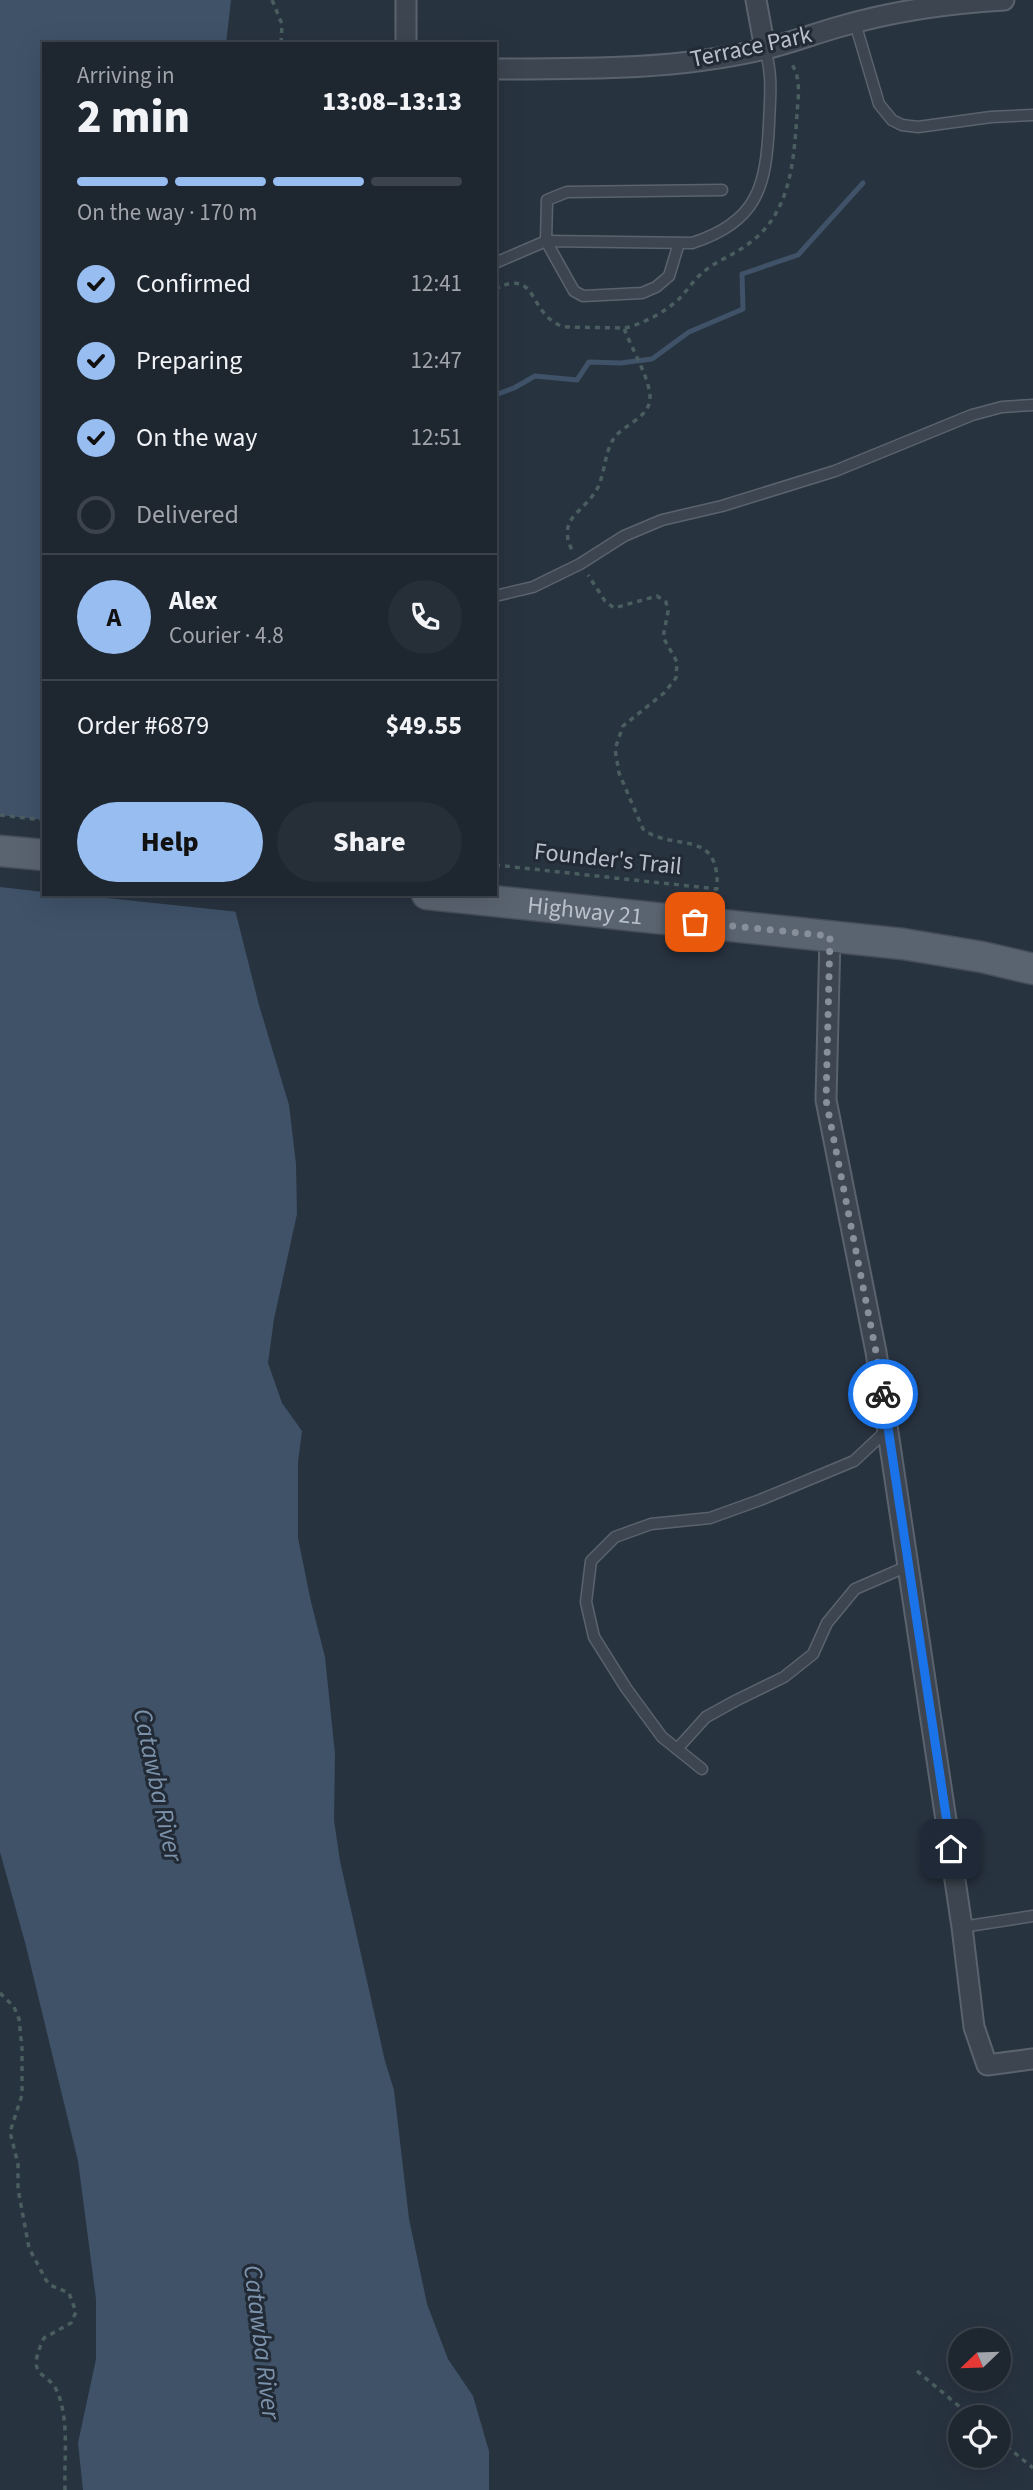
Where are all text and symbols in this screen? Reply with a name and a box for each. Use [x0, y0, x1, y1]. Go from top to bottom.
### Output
street label: Terrace Park [687, 17, 815, 77]
text: Arriving in [77, 59, 175, 92]
text: 13:08–13:13 [322, 83, 462, 120]
text: 2 min [77, 85, 190, 150]
text: On the way · 170 m [77, 196, 257, 229]
icon: check [77, 265, 115, 303]
text: Confirmed [136, 265, 251, 302]
text: 12:41 [411, 267, 462, 300]
icon: check [77, 342, 115, 380]
text: Preparing [136, 342, 242, 379]
text: 12:47 [411, 344, 462, 377]
icon: check [77, 419, 115, 457]
text: On the way [136, 419, 257, 456]
text: 12:51 [411, 421, 462, 454]
text: Delivered [136, 496, 239, 533]
button: phone [388, 580, 462, 654]
text: Alex [169, 582, 218, 619]
text: A [107, 599, 121, 636]
text: Courier · 4.8 [169, 619, 284, 652]
text: Order #6879 [77, 707, 209, 744]
text: $49.55 [386, 707, 462, 744]
button: Help [77, 802, 263, 882]
button: Share [277, 802, 462, 882]
street label: Founder's Trail [532, 834, 684, 884]
street label: Highway 21 [526, 887, 645, 934]
pin [665, 892, 725, 952]
icon: bag [676, 903, 714, 941]
courier [848, 1359, 918, 1429]
icon: bike [864, 1375, 902, 1413]
water label: Catawba River [124, 1705, 192, 1866]
pin [921, 1819, 981, 1879]
icon: home [932, 1830, 970, 1868]
water label: Catawba River [234, 2263, 290, 2422]
north arrow [948, 2328, 1012, 2390]
map controls [948, 2328, 1011, 2468]
button: locate [948, 2405, 1011, 2468]

